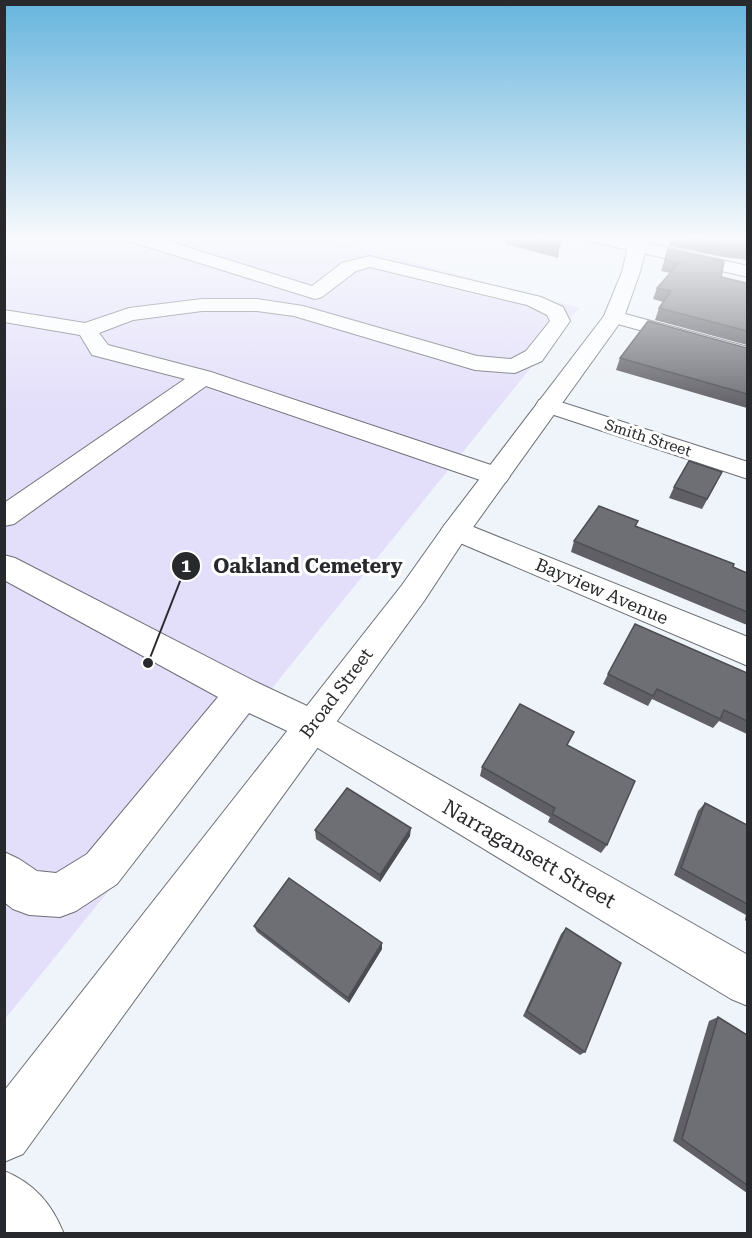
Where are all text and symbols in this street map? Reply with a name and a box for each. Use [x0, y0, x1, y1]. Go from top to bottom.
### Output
street label: Smith Street [602, 416, 694, 461]
callout: Oakland Cemetery [171, 547, 415, 585]
text: Oakland Cemetery [213, 554, 403, 578]
street label: Bayview Avenue [532, 554, 672, 628]
text: 1 [181, 555, 191, 576]
street label: Broad Street [295, 644, 377, 742]
street label: Narragansett Street [438, 795, 620, 913]

